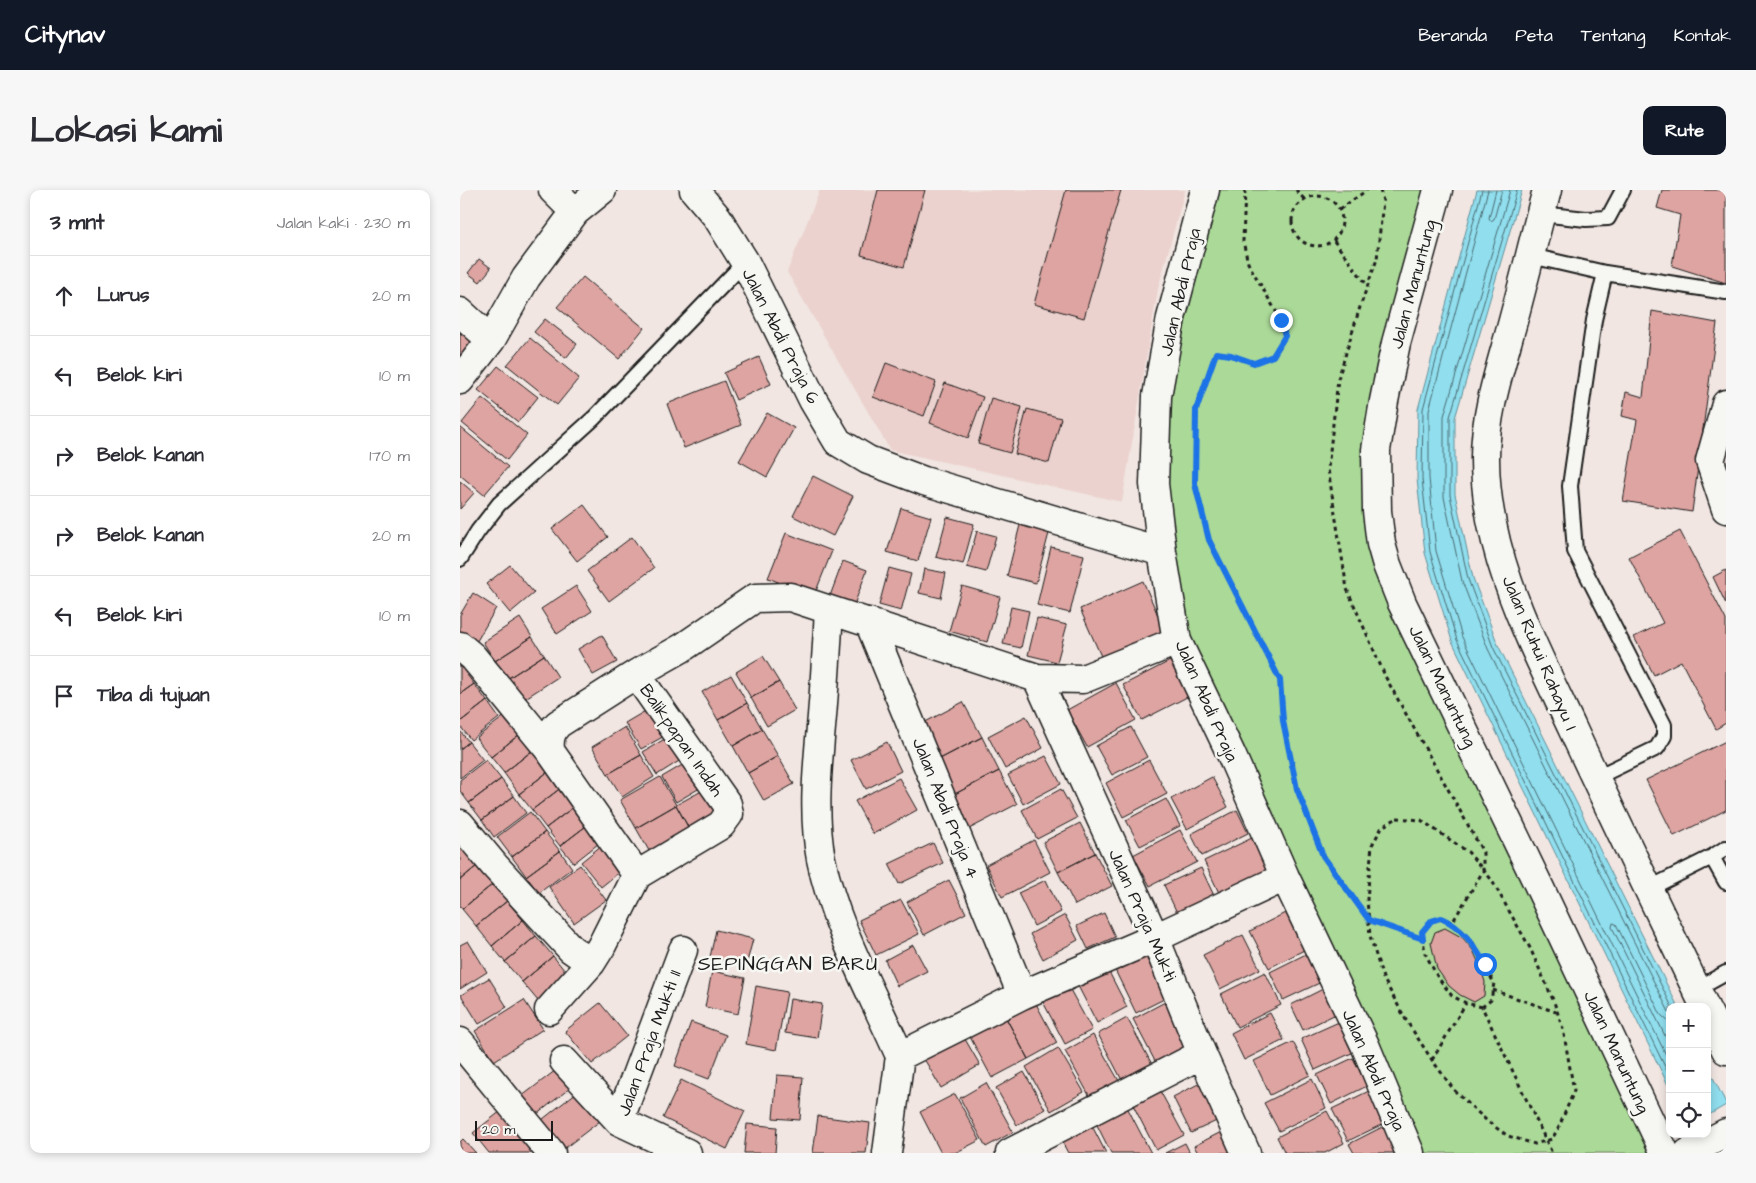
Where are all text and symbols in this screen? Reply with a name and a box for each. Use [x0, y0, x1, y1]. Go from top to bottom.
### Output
text: Citynav [25, 18, 105, 52]
text: Beranda [1418, 23, 1487, 48]
text: Peta [1515, 23, 1553, 48]
text: Tentang [1581, 23, 1645, 48]
text: Kontak [1673, 23, 1731, 48]
text: Lokasi kami [30, 106, 222, 155]
button: Rute [1643, 106, 1726, 155]
text: 3 mnt [50, 208, 104, 237]
text: Jalan kaki · 230 m [277, 212, 410, 234]
street label: Jalan Manuntung [1384, 217, 1444, 352]
street label: Jalan Abdi Praja [1154, 226, 1207, 359]
street label: Jalan Abdi Praja 6 [736, 264, 826, 408]
icon: ahead [50, 282, 78, 310]
text: Lurus [97, 282, 149, 309]
text: 20 m [372, 285, 410, 307]
route end [1270, 309, 1293, 332]
icon: left [50, 362, 78, 390]
text: Belok kiri [97, 362, 182, 389]
text: 10 m [379, 365, 410, 387]
icon: right [50, 442, 78, 470]
text: Belok kanan [97, 442, 204, 469]
text: 170 m [369, 445, 410, 467]
icon: right [50, 522, 78, 550]
text: Belok kanan [97, 522, 204, 549]
text: 20 m [372, 525, 410, 547]
street label: Jalan Ruhui Rahayu I [1495, 572, 1583, 735]
icon: left [50, 602, 78, 630]
text: Belok kiri [97, 602, 182, 629]
text: 10 m [379, 605, 410, 627]
street label: Jalan Manuntung [1401, 621, 1483, 752]
street label: Jalan Abdi Praja [1169, 636, 1245, 766]
street label: Balikpapan Indah [633, 679, 730, 802]
icon: arrive [50, 682, 78, 710]
text: Tiba di tujuan [97, 682, 209, 709]
street label: Jalan Abdi Praja 4 [906, 734, 985, 882]
street label: Jalan Praja Mukti [1102, 845, 1183, 985]
district label: SEPINGGAN BARU [698, 950, 878, 978]
route start [1474, 953, 1497, 976]
street label: Jalan Praja Mukti 11 [611, 967, 688, 1120]
street label: Jalan Manuntung [1576, 987, 1656, 1118]
map controls [1666, 1003, 1711, 1138]
button: + [1666, 1003, 1711, 1048]
street label: Jalan Abdi Praja [1336, 1005, 1412, 1135]
button: − [1666, 1048, 1711, 1093]
button: locate [1666, 1093, 1711, 1138]
scale bar [475, 1118, 552, 1141]
text: 20 m [482, 1120, 515, 1140]

